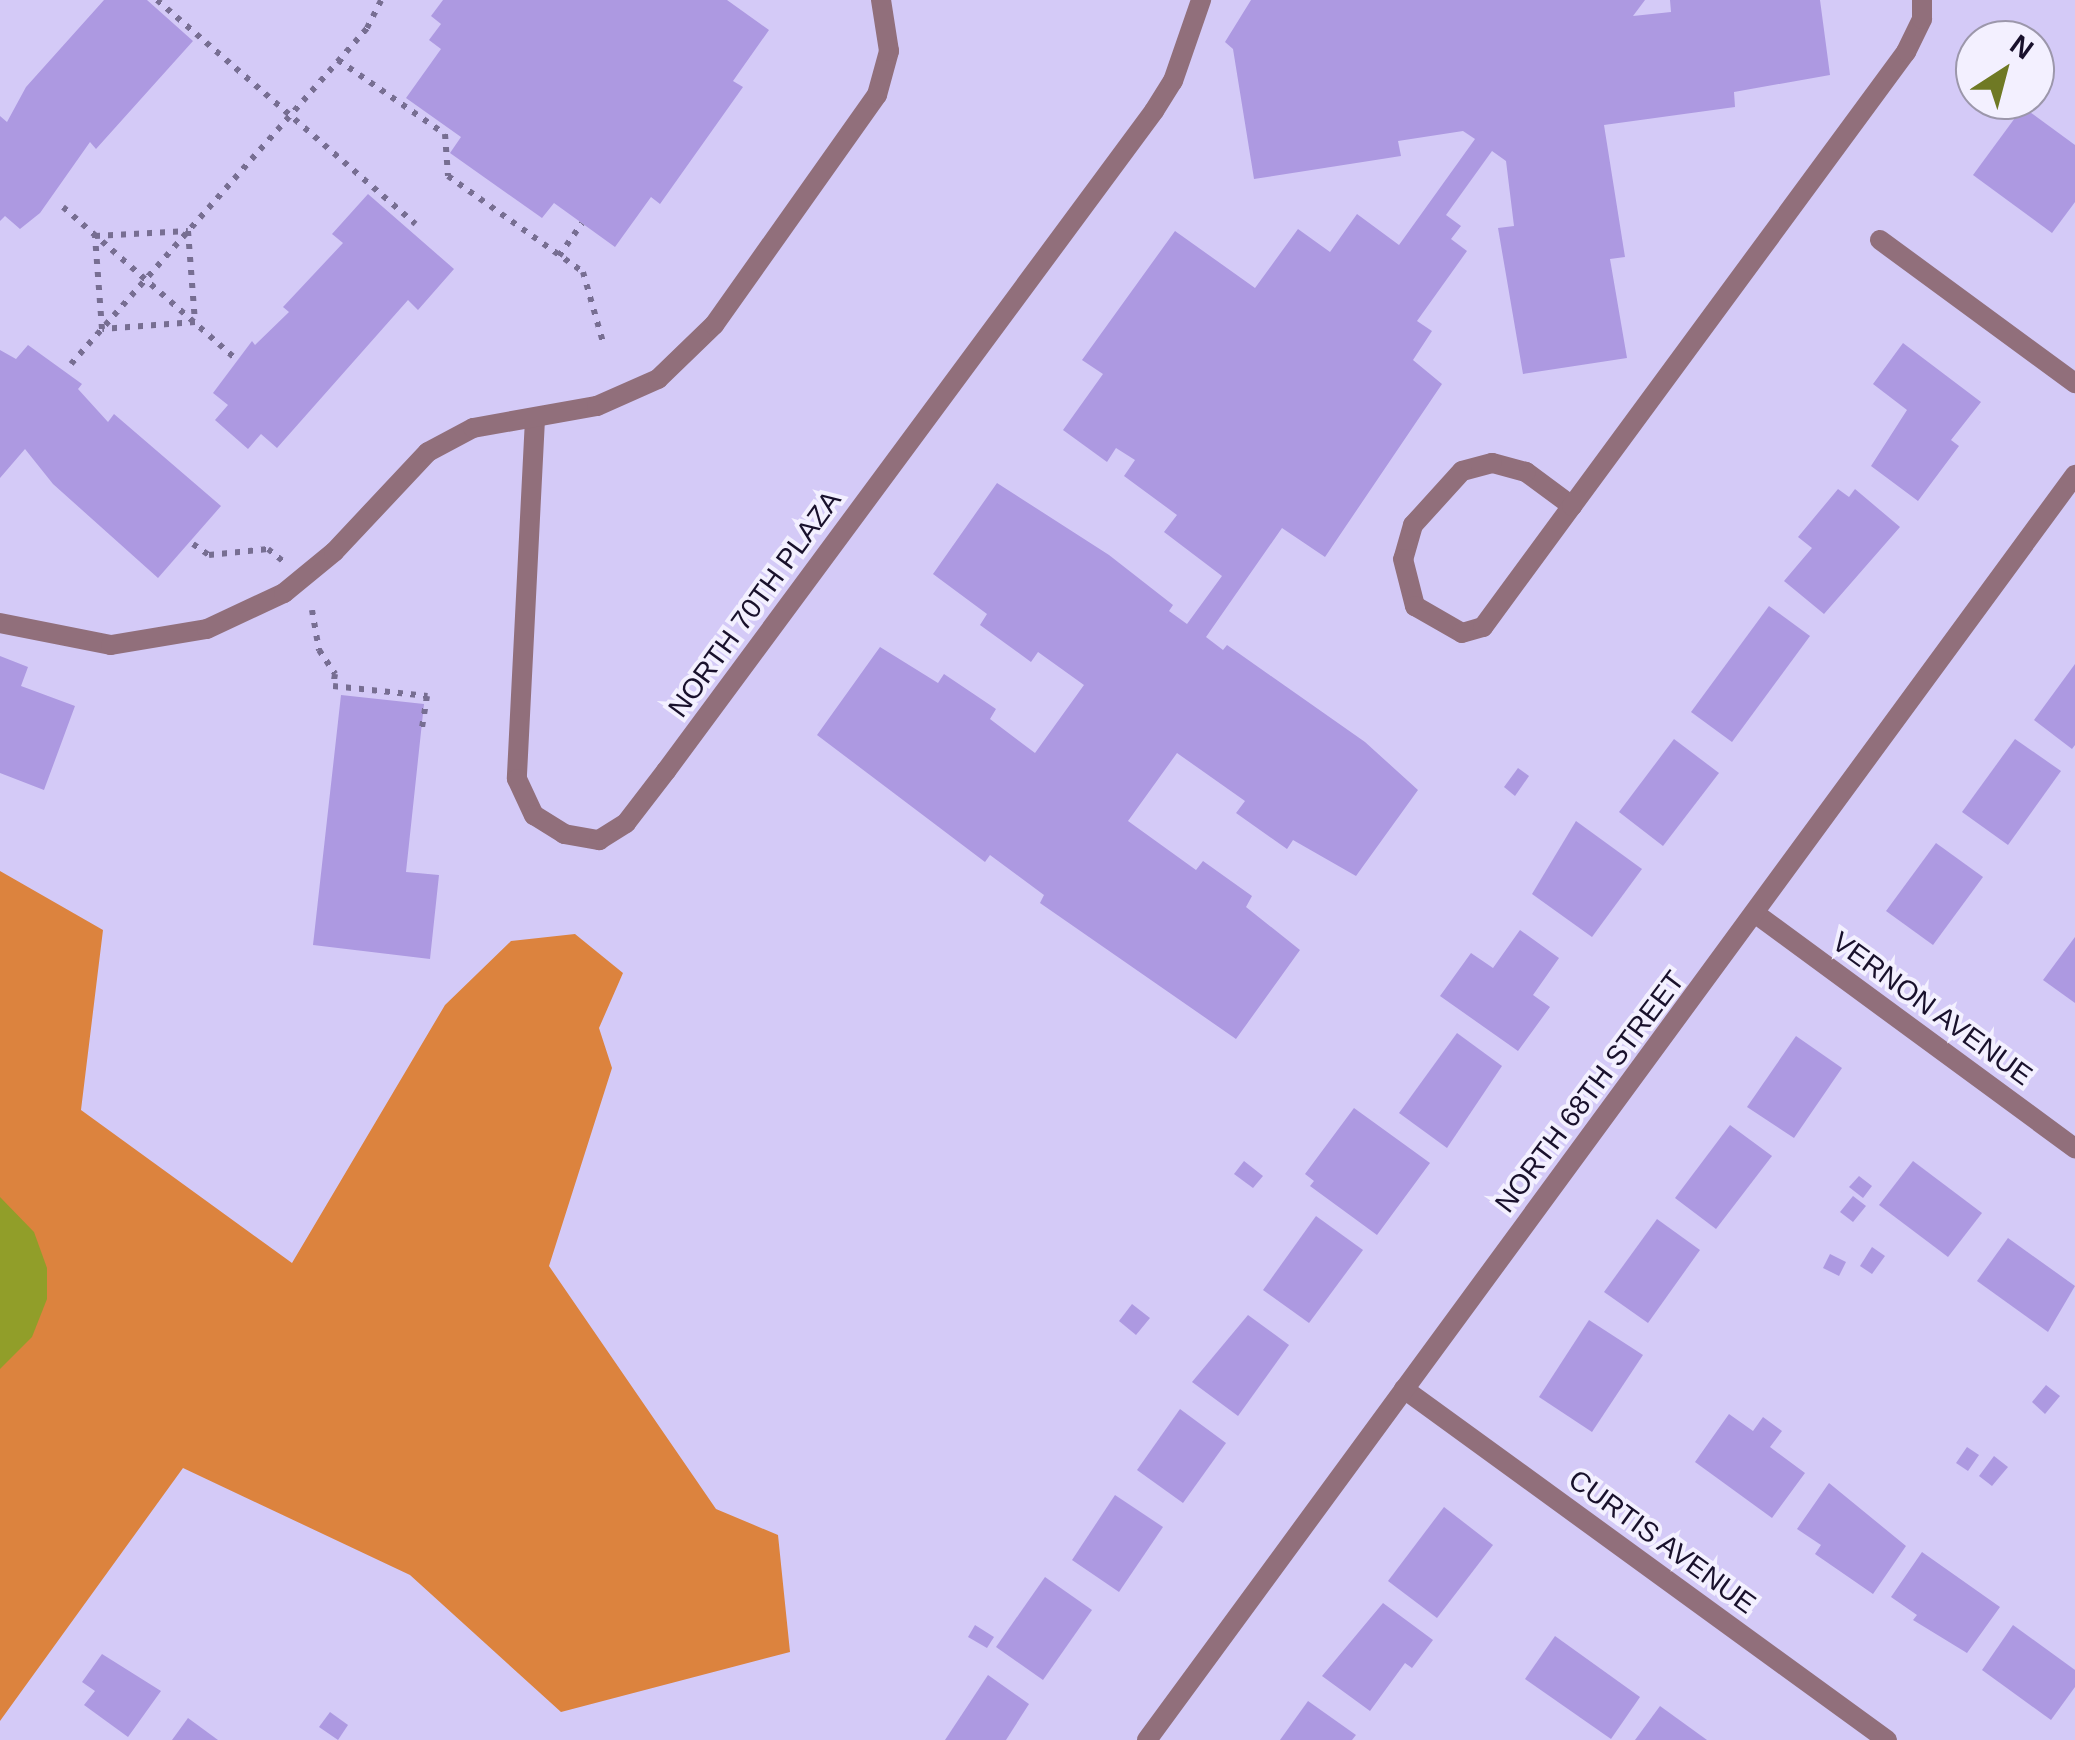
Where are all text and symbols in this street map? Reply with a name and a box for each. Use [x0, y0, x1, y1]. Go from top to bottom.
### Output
north arrow [1955, 20, 2055, 120]
text: N [2004, 28, 2039, 65]
street label: NORTH 70TH PLAZA [662, 484, 848, 724]
street label: VERNON AVENUE [1825, 925, 2039, 1093]
street label: NORTH 68TH STREET [1488, 965, 1692, 1219]
street label: CURTIS AVENUE [1561, 1462, 1763, 1622]

